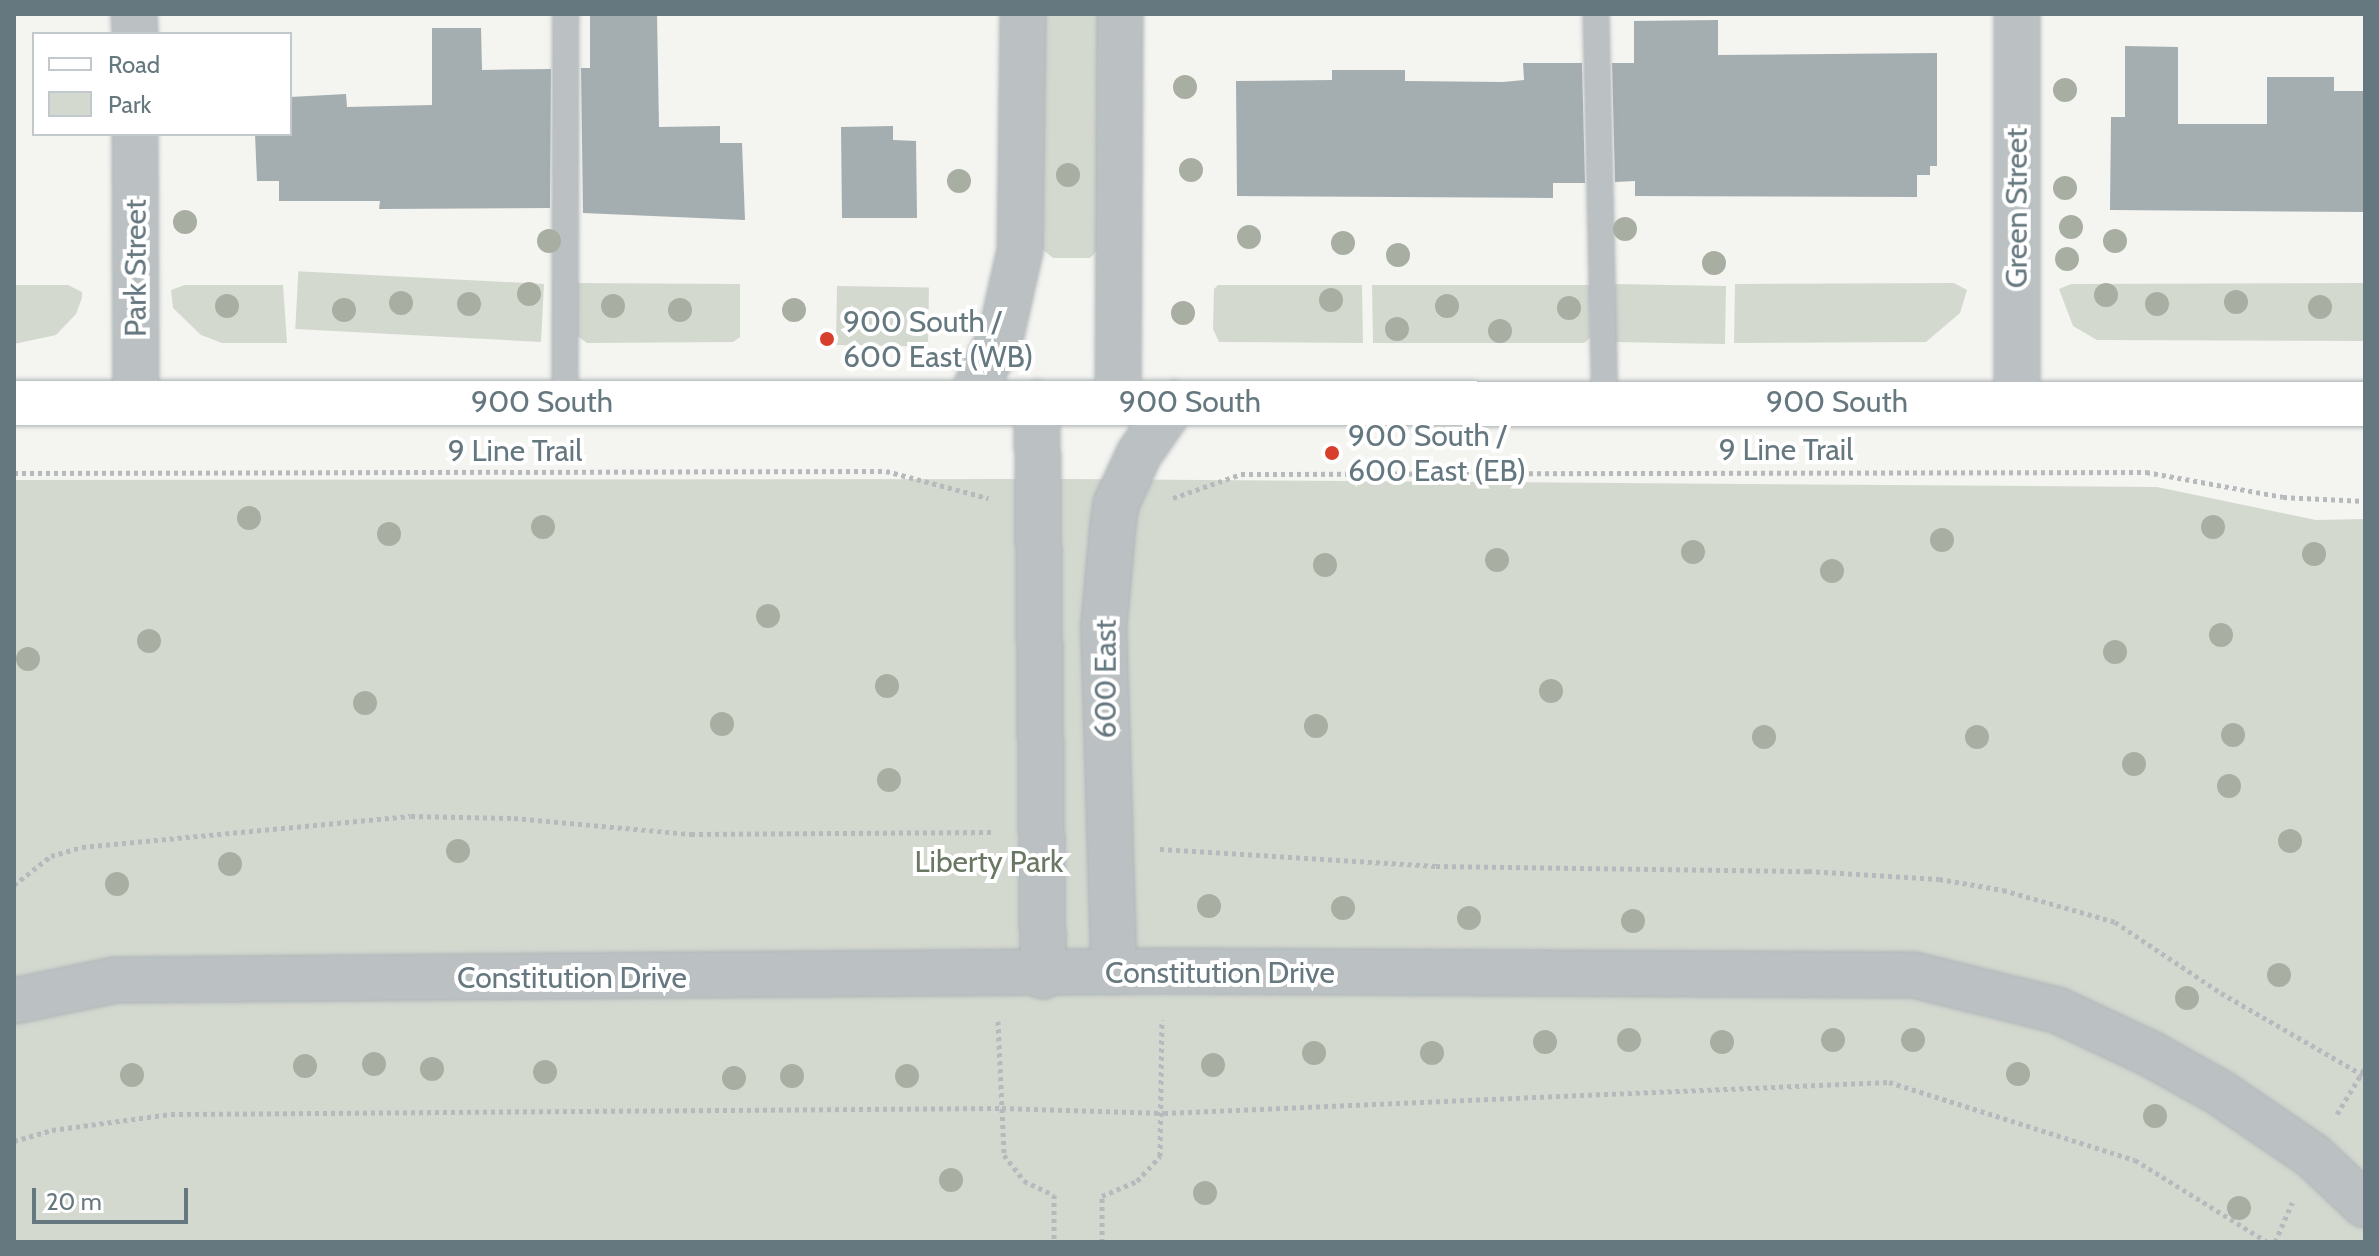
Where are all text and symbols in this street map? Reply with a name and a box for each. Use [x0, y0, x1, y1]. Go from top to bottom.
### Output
legend [32, 32, 292, 136]
text: Road [108, 50, 160, 79]
text: Park [108, 90, 151, 119]
street label: Green Street [1999, 128, 2035, 288]
street label: Park Street [118, 199, 154, 337]
place label: 900 South / 600 East (WB) [843, 304, 1033, 374]
marker: 900 South / 600 East (WB) [818, 330, 836, 348]
street label: 900 South [471, 384, 613, 420]
street label: 900 South [1119, 384, 1261, 420]
street label: 900 South [1766, 384, 1908, 420]
place label: 900 South / 600 East (EB) [1348, 418, 1526, 488]
street label: 9 Line Trail [1719, 432, 1853, 468]
street label: 9 Line Trail [448, 433, 582, 469]
marker: 900 South / 600 East (EB) [1323, 444, 1341, 462]
street label: 600 East [1088, 619, 1124, 739]
park label: Liberty Park [915, 844, 1063, 880]
street label: Constitution Drive [1105, 955, 1335, 991]
street label: Constitution Drive [457, 960, 687, 996]
scale bar [36, 1172, 192, 1222]
text: 20 m [46, 1187, 102, 1216]

